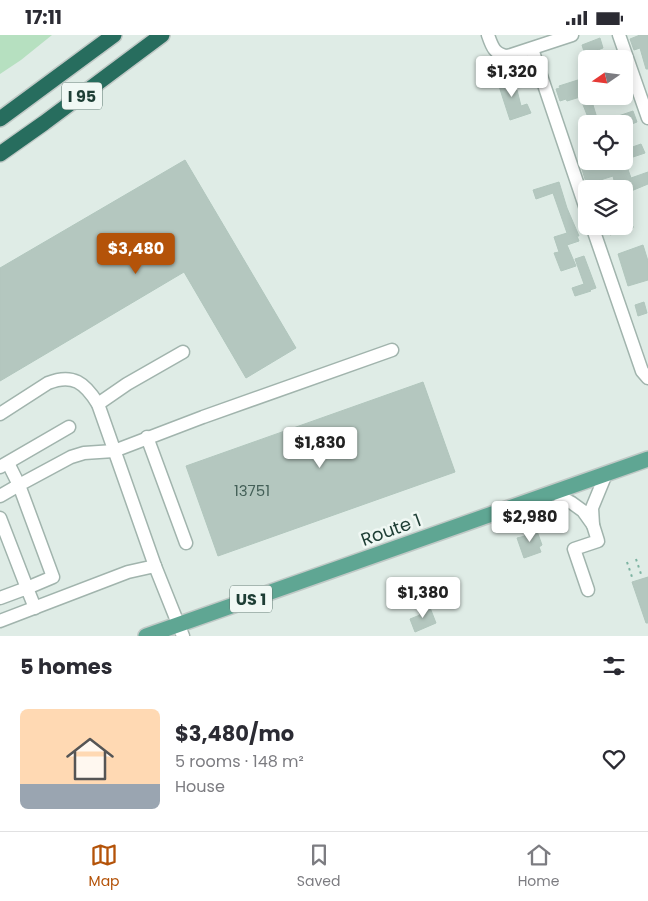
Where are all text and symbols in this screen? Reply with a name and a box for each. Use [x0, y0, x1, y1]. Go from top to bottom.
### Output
text: 17:11 [25, 4, 62, 31]
north arrow [578, 50, 632, 105]
map controls [578, 50, 633, 235]
pin: $1,320 [471, 55, 553, 98]
text: $1,320 [487, 60, 537, 83]
road number: I 95 [62, 83, 102, 109]
button: locate [578, 115, 633, 170]
button: layers [578, 180, 633, 235]
pin: $3,480 [95, 233, 177, 275]
text: $3,480 [108, 237, 164, 260]
pin: $1,830 [279, 427, 361, 469]
text: $1,830 [294, 431, 346, 454]
house number: 13751 [234, 480, 270, 501]
pin: $2,980 [489, 501, 571, 543]
text: $2,980 [503, 505, 557, 528]
street label: Route 1 [357, 507, 424, 552]
pin: $1,380 [382, 577, 464, 619]
text: $1,380 [397, 581, 449, 604]
road number: US 1 [230, 585, 272, 613]
text: 5 homes [20, 652, 113, 681]
icon: filters [600, 652, 628, 680]
text: $3,480/mo [175, 719, 294, 748]
icon: home [60, 729, 120, 789]
icon: heart [600, 745, 628, 773]
text: 5 rooms · 148 m² [175, 750, 304, 773]
text: House [175, 775, 225, 798]
tab: Map [89, 841, 120, 892]
tab: Saved [297, 841, 340, 892]
tab: Home [518, 841, 559, 892]

